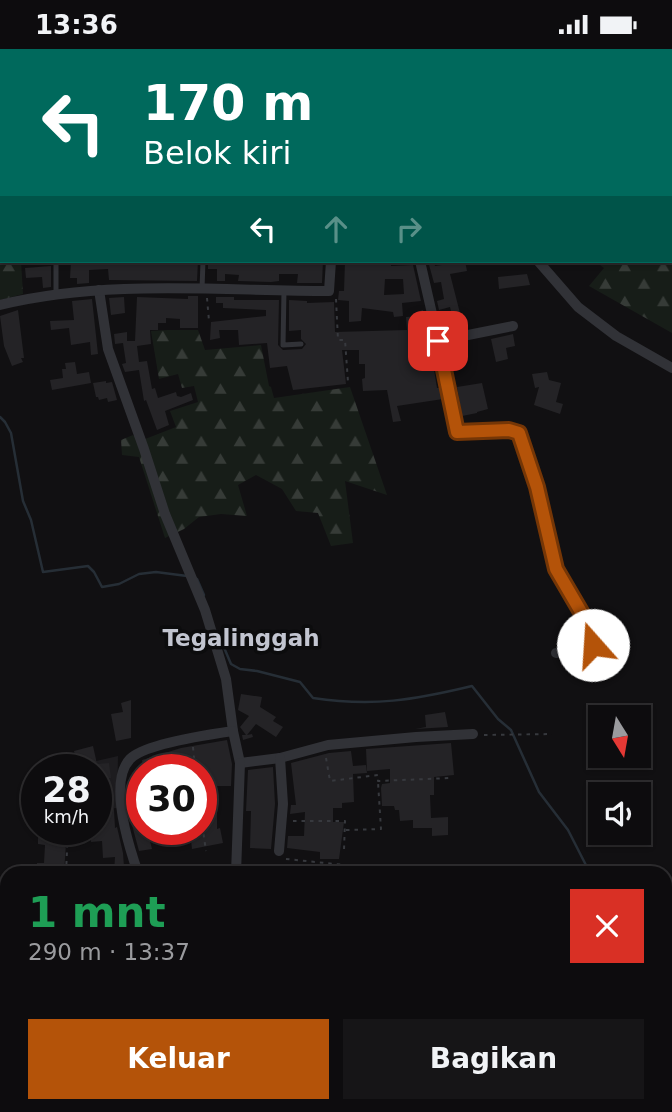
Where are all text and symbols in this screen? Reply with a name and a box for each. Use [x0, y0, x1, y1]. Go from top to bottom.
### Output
text: 13:36 [35, 10, 118, 40]
text: 170 m [143, 75, 313, 132]
icon: left [28, 77, 119, 168]
text: Belok kiri [143, 134, 291, 172]
icon: left [244, 210, 282, 248]
icon: ahead [317, 210, 355, 248]
icon: right [390, 210, 428, 248]
pin [408, 311, 468, 371]
icon: arrive [419, 322, 457, 360]
position arrow [556, 608, 630, 682]
district label: Tegalinggah [162, 625, 320, 651]
north arrow [588, 705, 651, 768]
map controls [588, 705, 651, 845]
speed limit sign: 30 [126, 754, 217, 845]
text: 28 [42, 770, 91, 810]
button: sound [588, 782, 651, 845]
text: km/h [44, 806, 89, 827]
text: 1 mnt [28, 888, 166, 937]
button: close [570, 889, 644, 963]
text: 290 m · 13:37 [28, 939, 190, 965]
button: Keluar [28, 1019, 329, 1099]
button: Bagikan [343, 1019, 644, 1099]

